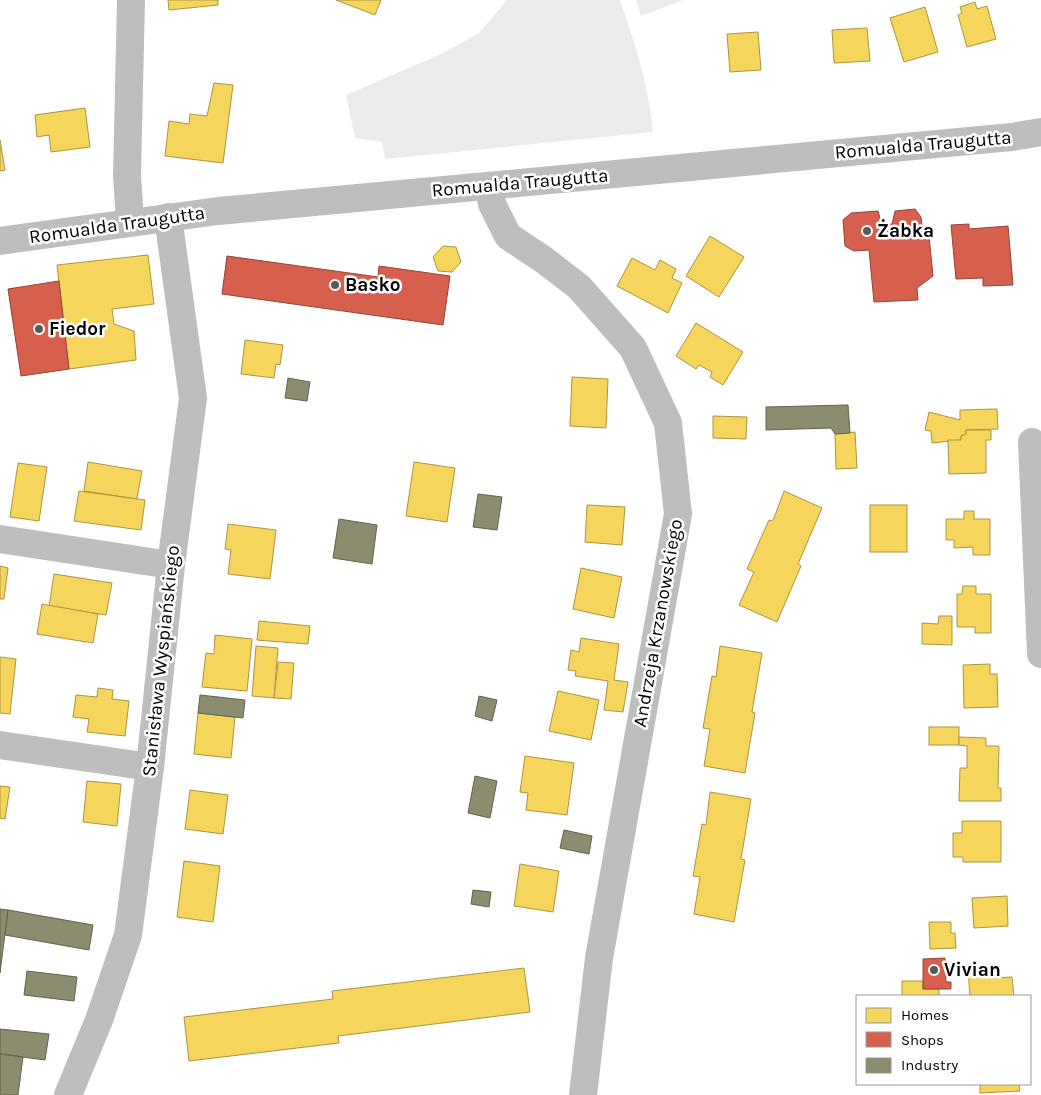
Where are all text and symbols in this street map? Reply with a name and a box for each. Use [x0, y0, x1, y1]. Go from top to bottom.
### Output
street label: Romualda Traugutta [834, 126, 1012, 164]
street label: Romualda Traugutta [431, 164, 609, 202]
street label: Romualda Traugutta [28, 202, 206, 248]
place label: Żabka [877, 219, 934, 242]
marker: Żabka [861, 225, 873, 237]
place label: Basko [345, 274, 400, 296]
marker: Basko [329, 279, 341, 291]
place label: Fiedor [49, 318, 106, 340]
marker: Fiedor [33, 323, 45, 335]
street label: Andrzeja Krzanowskiego [629, 517, 687, 729]
street label: Stanisława Wyspiańskiego [138, 544, 184, 778]
place label: Vivian [944, 959, 1001, 981]
marker: Vivian [928, 964, 940, 976]
legend [856, 995, 1031, 1085]
text: Homes [901, 1006, 949, 1024]
text: Shops [901, 1031, 944, 1049]
text: Industry [901, 1056, 958, 1074]

